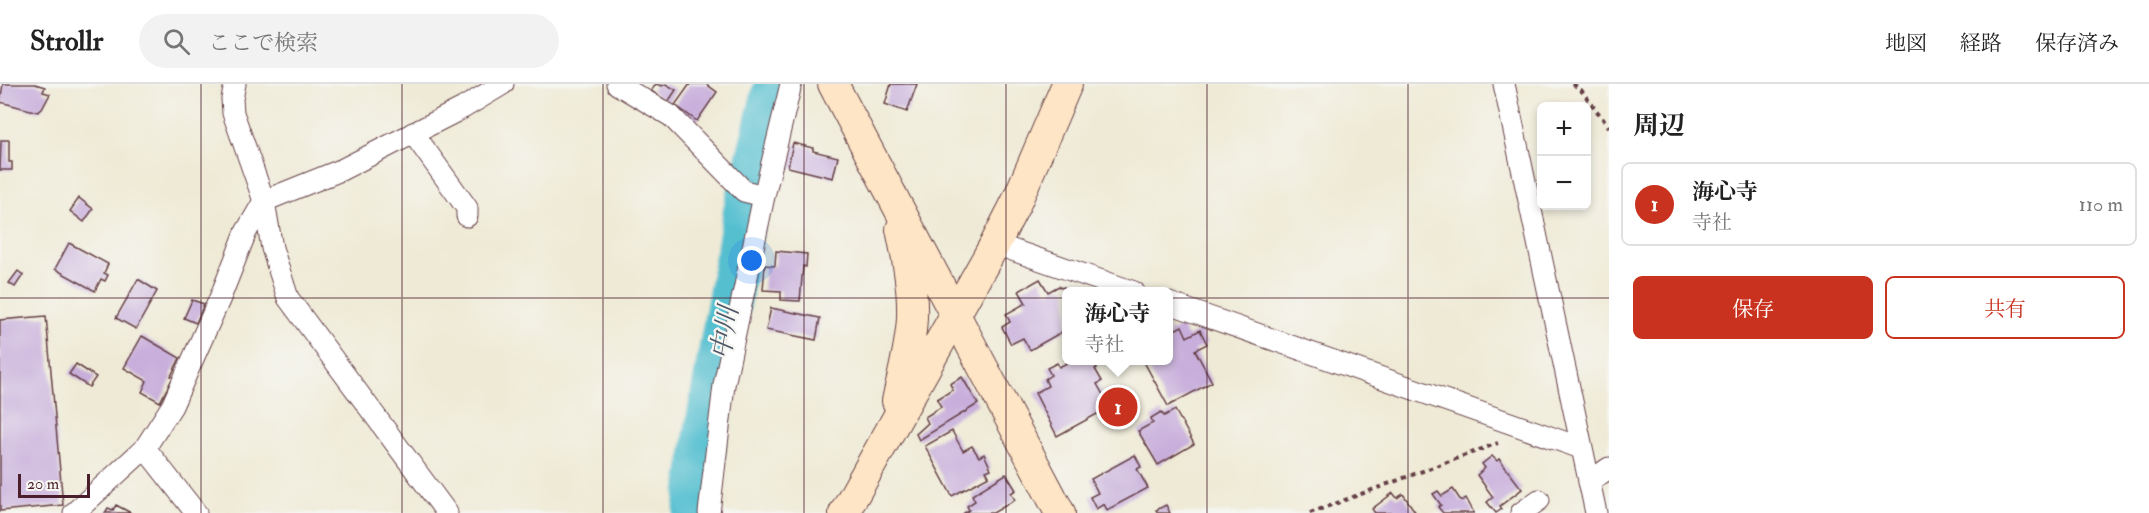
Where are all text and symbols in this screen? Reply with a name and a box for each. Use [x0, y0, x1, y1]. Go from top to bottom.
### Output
search box [139, 14, 559, 68]
text: Strollr [30, 24, 103, 59]
icon: search [160, 25, 193, 58]
text: ここで検索 [208, 29, 318, 57]
text: 地図 [1885, 30, 1927, 57]
text: 経路 [1960, 30, 2002, 57]
text: 保存済み [2035, 30, 2119, 57]
map controls [1537, 102, 1591, 210]
button: + [1537, 102, 1591, 156]
text: 周辺 [1633, 110, 1685, 142]
button: − [1537, 156, 1591, 210]
text: 海心寺 [1692, 178, 1758, 206]
text: 1 [1651, 192, 1658, 217]
text: 110 m [2079, 192, 2123, 217]
text: 寺社 [1692, 210, 1732, 235]
your location [737, 246, 766, 275]
button: 保存 [1633, 276, 1873, 339]
button: 共有 [1885, 276, 2125, 339]
popup [1062, 287, 1173, 365]
text: 海心寺 [1084, 300, 1151, 328]
water label: 中川 [704, 301, 746, 362]
text: 寺社 [1084, 332, 1124, 357]
pin: 1 [1098, 384, 1138, 430]
scale bar [18, 471, 90, 498]
text: 20 m [27, 474, 59, 494]

